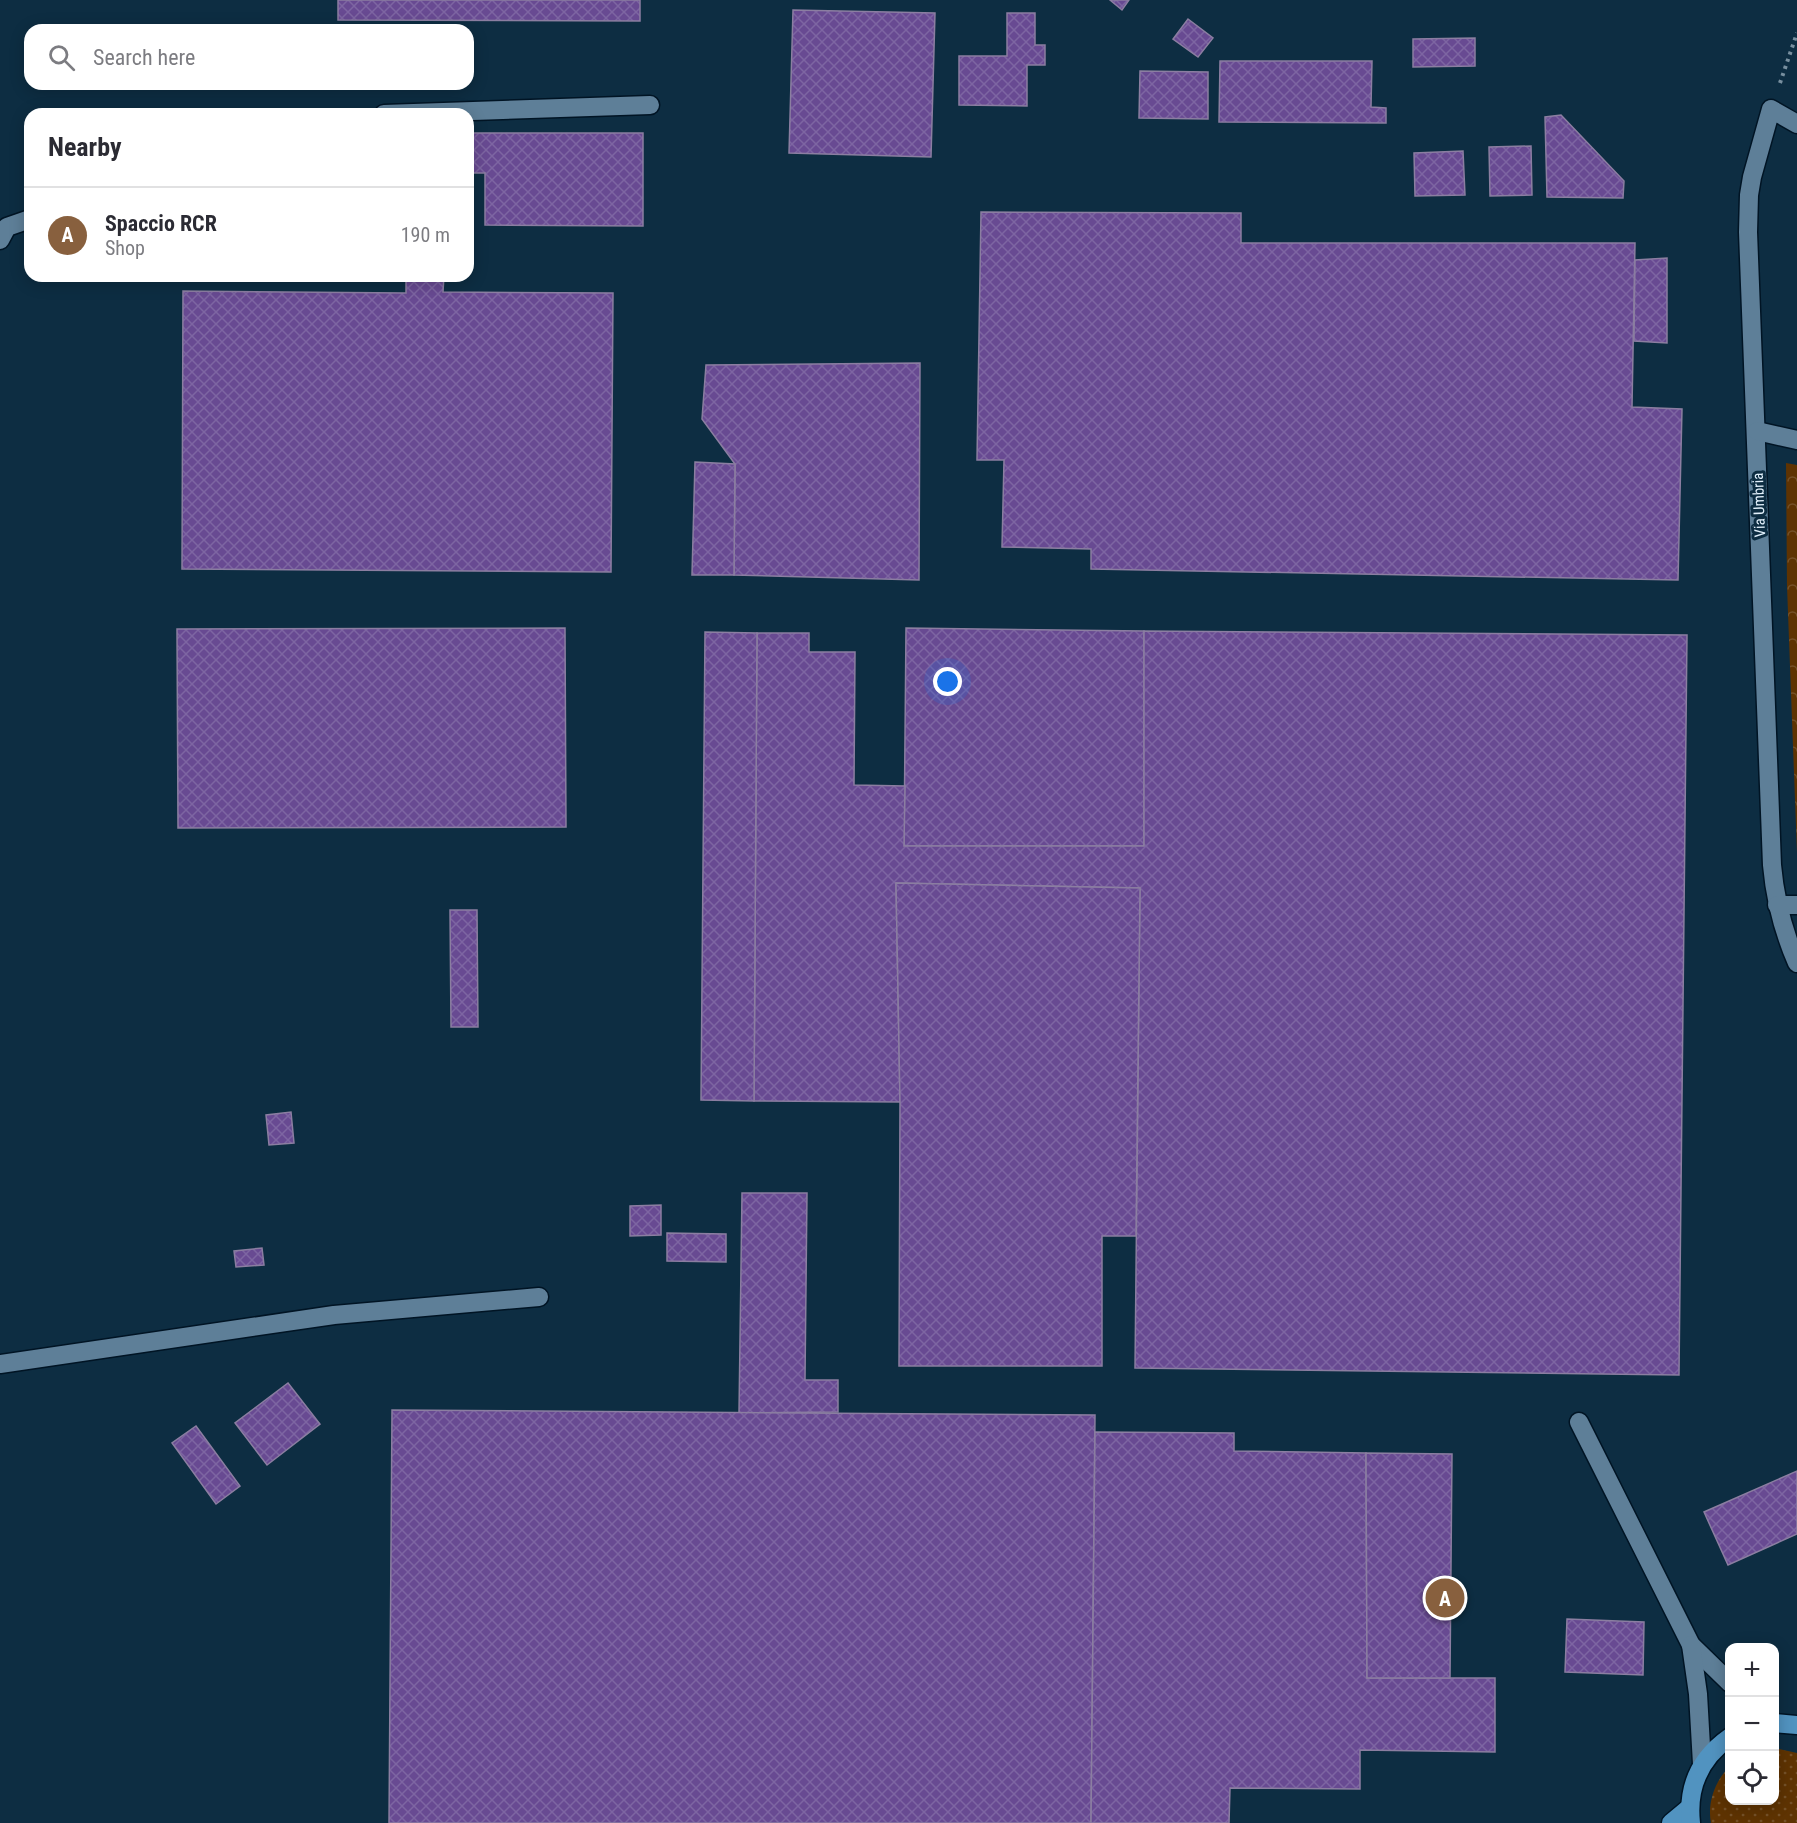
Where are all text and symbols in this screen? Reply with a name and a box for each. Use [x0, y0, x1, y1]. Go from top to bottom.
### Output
search box [24, 24, 474, 90]
icon: search [45, 41, 78, 74]
text: Search here [93, 45, 195, 70]
text: Nearby [48, 132, 122, 162]
text: Spaccio RCR [105, 211, 217, 236]
text: A [62, 223, 73, 247]
text: 190 m [401, 223, 450, 247]
text: Shop [105, 236, 145, 260]
street label: Via Umbria [1749, 472, 1769, 538]
your location [933, 667, 962, 696]
pin: A [1426, 1576, 1464, 1620]
map controls [1725, 1643, 1779, 1805]
button: + [1725, 1643, 1779, 1697]
button: − [1725, 1697, 1779, 1751]
button: locate [1725, 1751, 1779, 1805]

